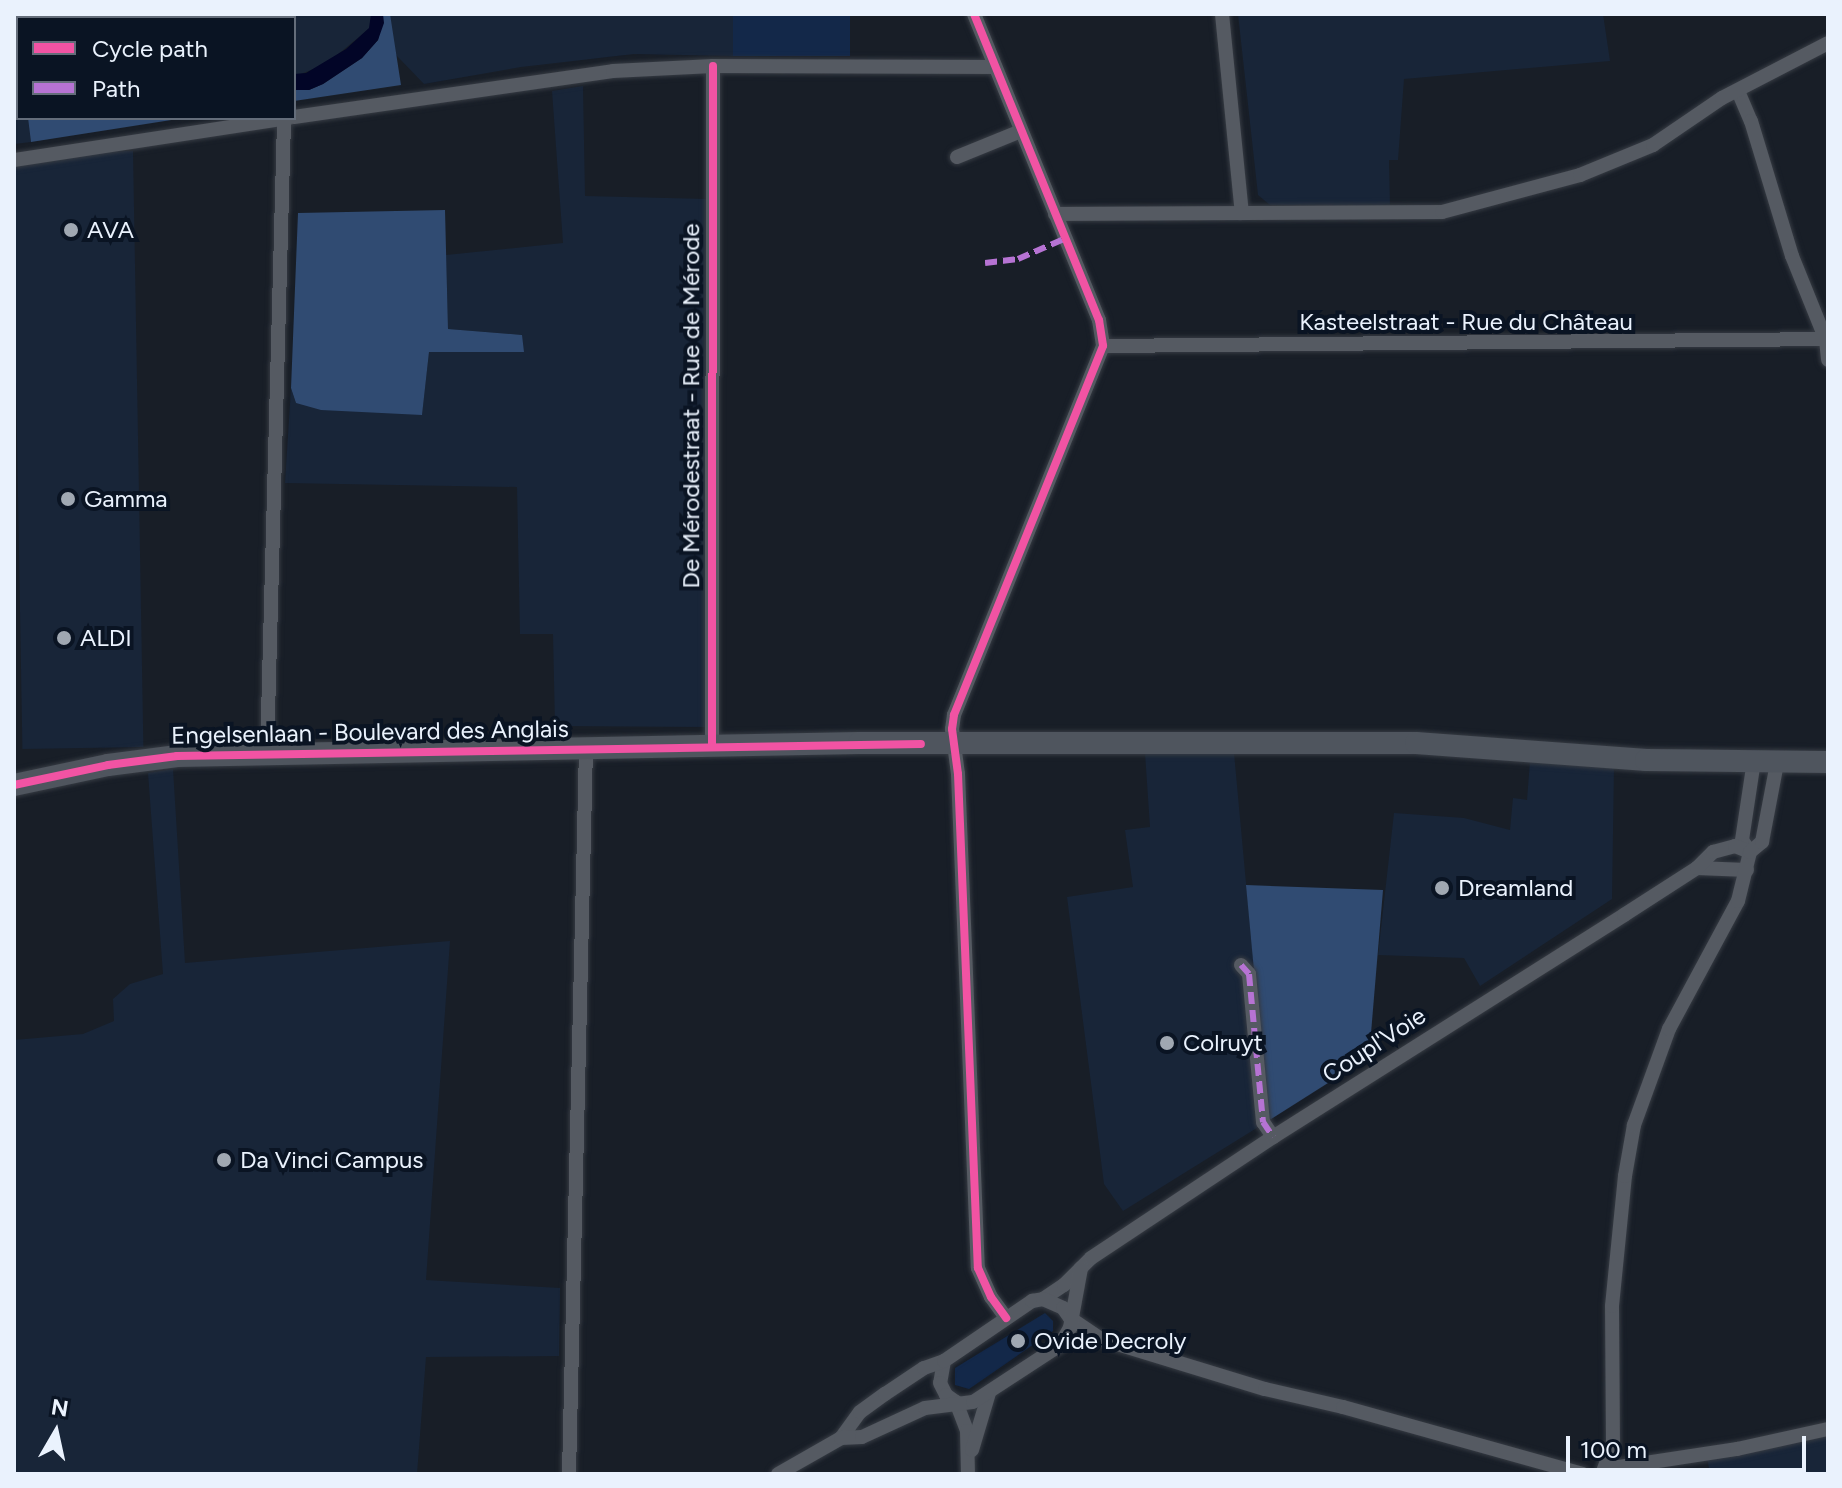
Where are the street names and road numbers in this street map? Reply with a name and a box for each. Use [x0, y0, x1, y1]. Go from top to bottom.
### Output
street label: De Mérodestraat - Rue de Mérode [677, 223, 705, 589]
street label: Kasteelstraat - Rue du Château [1299, 308, 1633, 336]
street label: Engelsenlaan - Boulevard des Anglais [171, 714, 569, 750]
street label: Coupl'Voie [1317, 1001, 1431, 1089]

